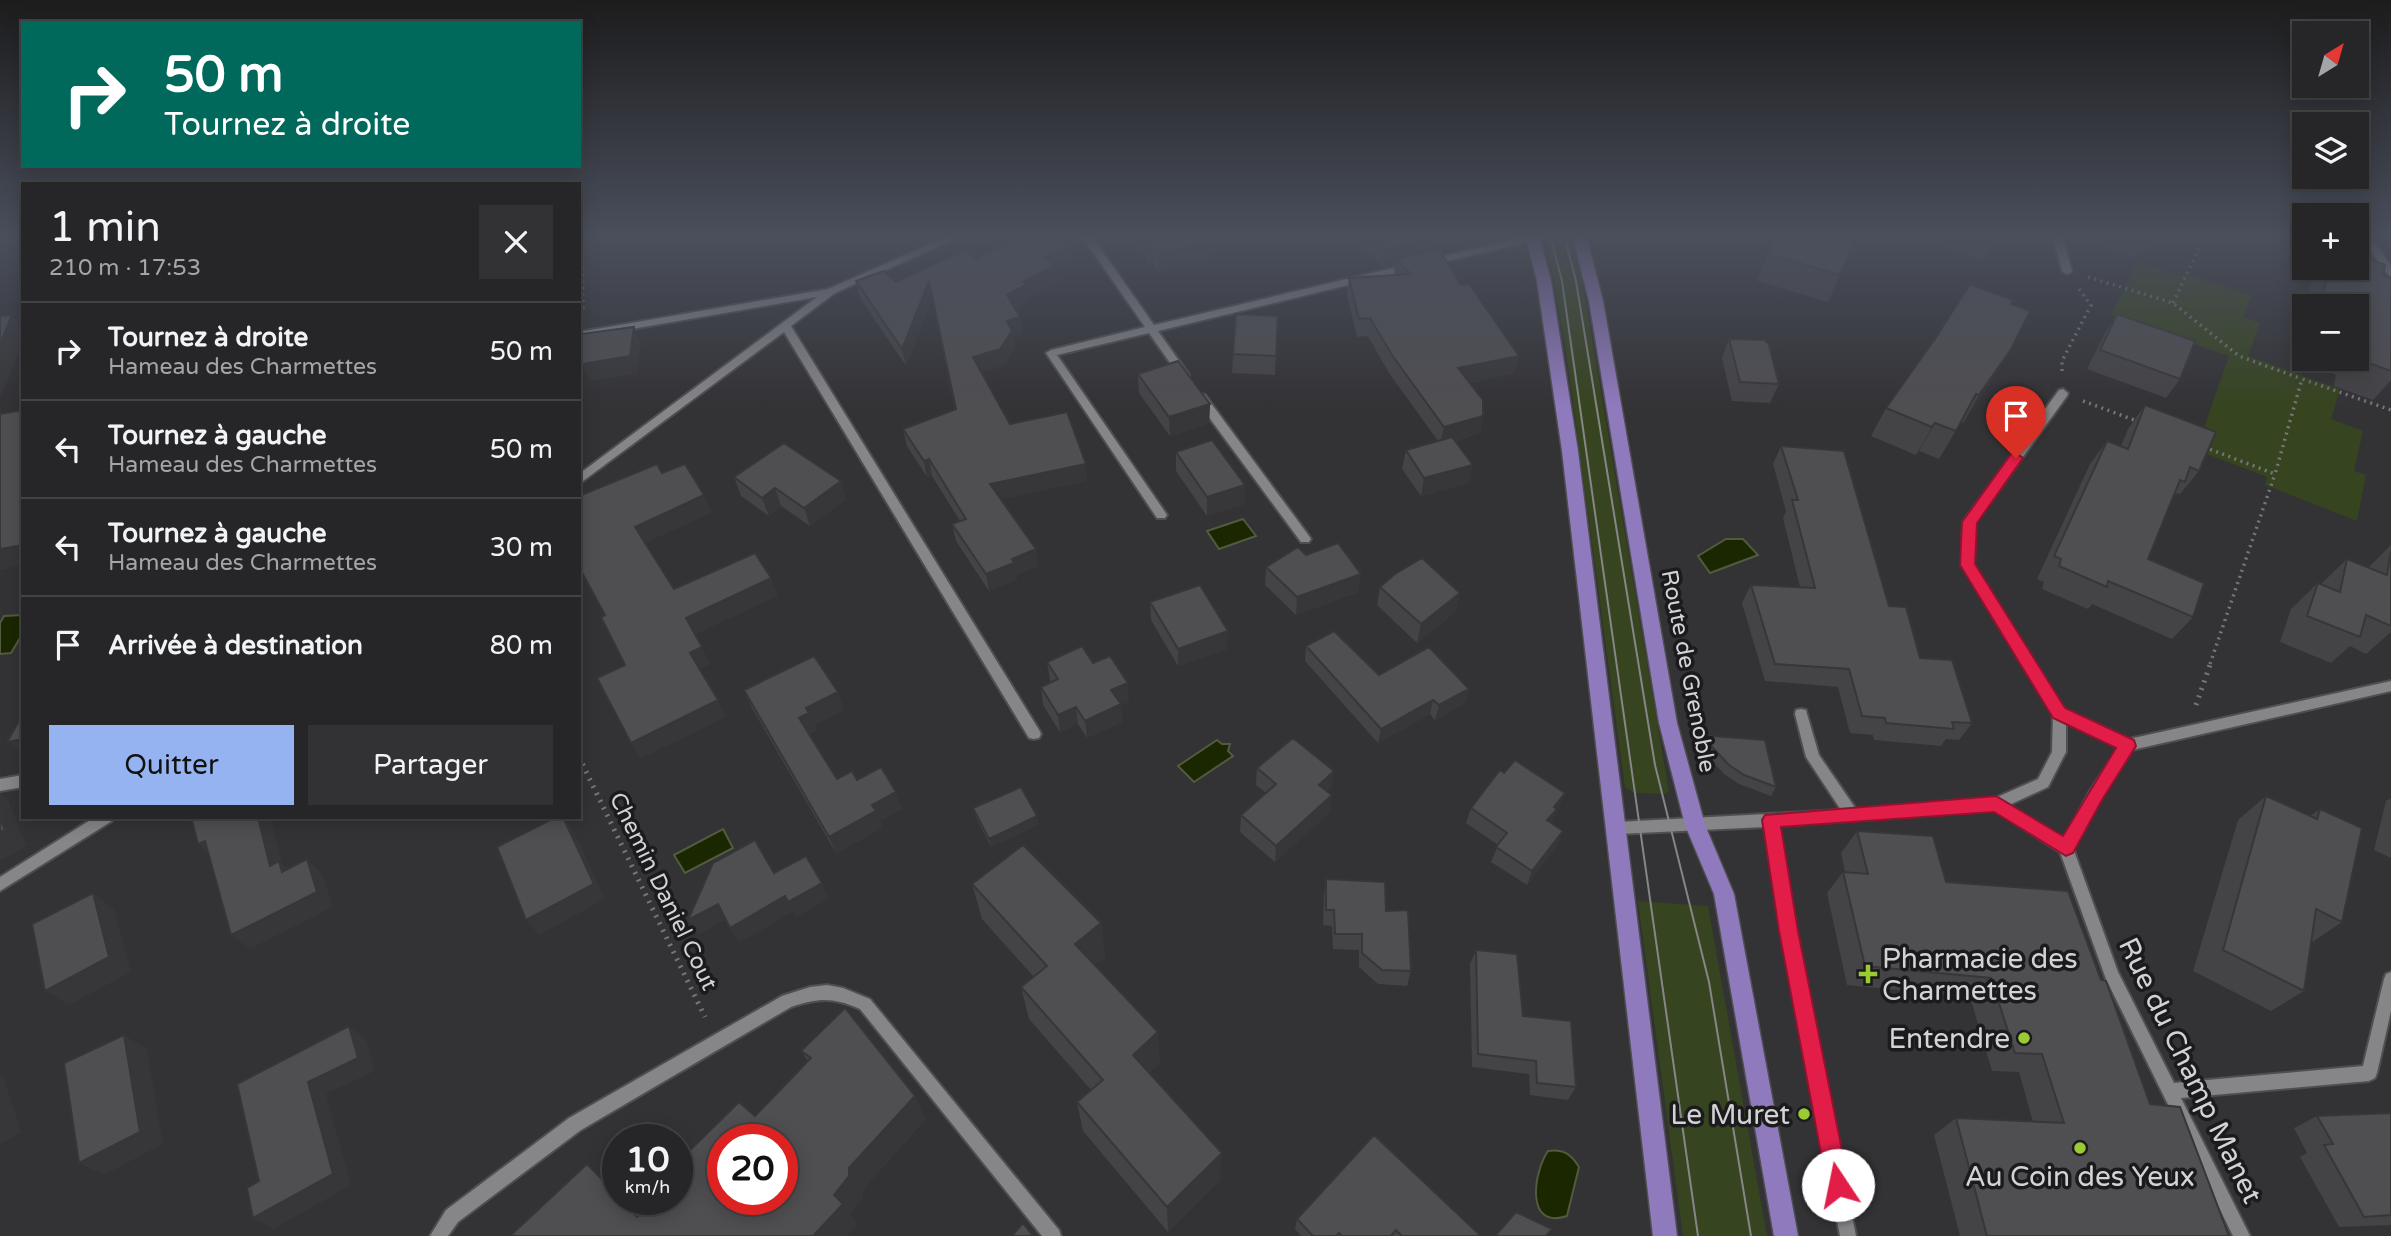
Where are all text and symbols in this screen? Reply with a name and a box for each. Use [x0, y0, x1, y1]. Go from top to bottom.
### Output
north arrow [2292, 21, 2370, 98]
map controls [2292, 21, 2369, 371]
text: 50 m [164, 46, 283, 105]
icon: right [49, 49, 140, 140]
text: Tournez à droite [164, 106, 410, 144]
button: layers [2292, 112, 2369, 189]
text: 1 min [49, 202, 161, 253]
button: + [2292, 203, 2369, 280]
button: close [479, 205, 553, 279]
text: 210 m · 17:53 [49, 254, 201, 282]
button: − [2292, 294, 2369, 371]
text: Tournez à droite [108, 322, 308, 353]
icon: right [49, 332, 87, 370]
text: 50 m [490, 336, 553, 367]
text: Hameau des Charmettes [108, 353, 377, 381]
pin [1986, 386, 2046, 458]
icon: arrive [1997, 397, 2035, 435]
text: Tournez à gauche [108, 420, 327, 451]
icon: left [49, 430, 87, 468]
text: 50 m [490, 434, 553, 465]
text: Hameau des Charmettes [108, 451, 377, 479]
text: Tournez à gauche [108, 518, 327, 549]
icon: left [49, 528, 87, 566]
text: 30 m [490, 532, 553, 563]
text: Hameau des Charmettes [108, 549, 377, 577]
street label: Route de Grenoble [1655, 568, 1721, 775]
icon: arrive [49, 626, 87, 664]
text: Arrivée à destination [108, 630, 363, 661]
text: 80 m [490, 630, 553, 661]
button: Quitter [49, 725, 294, 805]
button: Partager [308, 725, 553, 805]
street label: Chemin Daniel Cout [603, 788, 723, 995]
street label: Rue du Champ Manet [2111, 932, 2269, 1209]
place label: Pharmacie des Charmettes [1882, 942, 2078, 1008]
marker: Pharmacie des Charmettes [1860, 966, 1876, 982]
place label: Entendre [1888, 1022, 2010, 1056]
marker: Entendre [2016, 1030, 2032, 1046]
place label: Le Muret [1670, 1098, 1790, 1132]
marker: Le Muret [1796, 1106, 1812, 1122]
speed limit sign: 20 [707, 1124, 798, 1215]
text: 10 [626, 1139, 669, 1181]
marker: Au Coin des Yeux [2072, 1140, 2088, 1156]
position arrow [1801, 1148, 1875, 1222]
place label: Au Coin des Yeux [1965, 1160, 2195, 1194]
text: km/h [625, 1176, 670, 1198]

